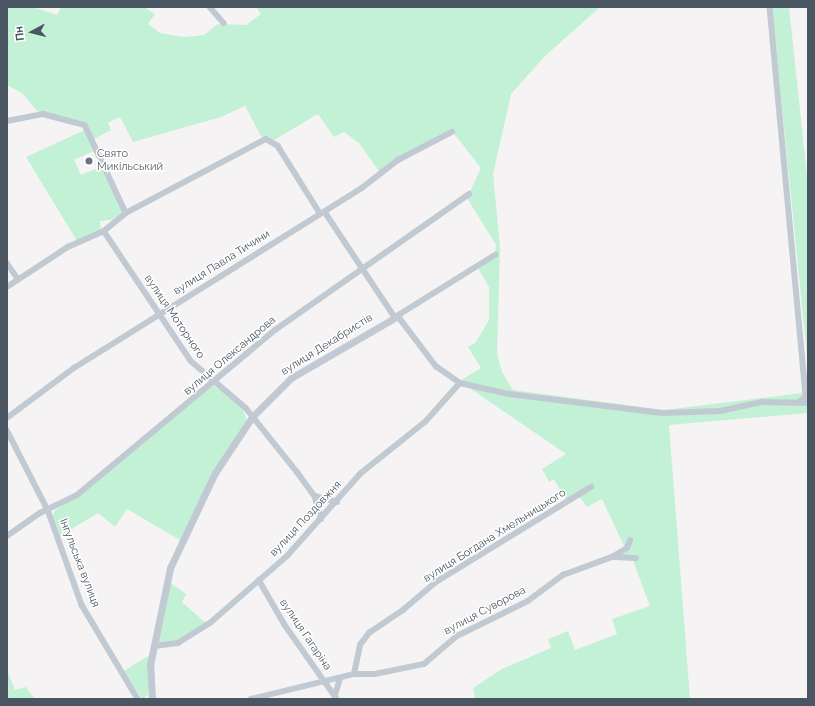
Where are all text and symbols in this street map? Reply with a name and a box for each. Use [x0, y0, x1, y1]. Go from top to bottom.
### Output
north arrow [12, 12, 52, 52]
text: Пн [12, 25, 27, 42]
place label: Свято Микільський [97, 148, 163, 174]
marker: Свято Микільський [84, 156, 94, 166]
street label: вулиця Павла Тичини [171, 228, 273, 298]
street label: вулиця Моторного [141, 273, 207, 361]
street label: вулиця Декабристів [279, 311, 375, 379]
street label: вулиця Олександрова [181, 314, 279, 398]
street label: вулиця Поздовжня [268, 478, 344, 560]
street label: вулиця Богдана Хмельницького [421, 487, 569, 585]
street label: Інгульська вулиця [56, 517, 102, 609]
street label: вулиця Суворова [442, 584, 528, 638]
street label: вулиця Гагаріна [276, 597, 334, 673]

